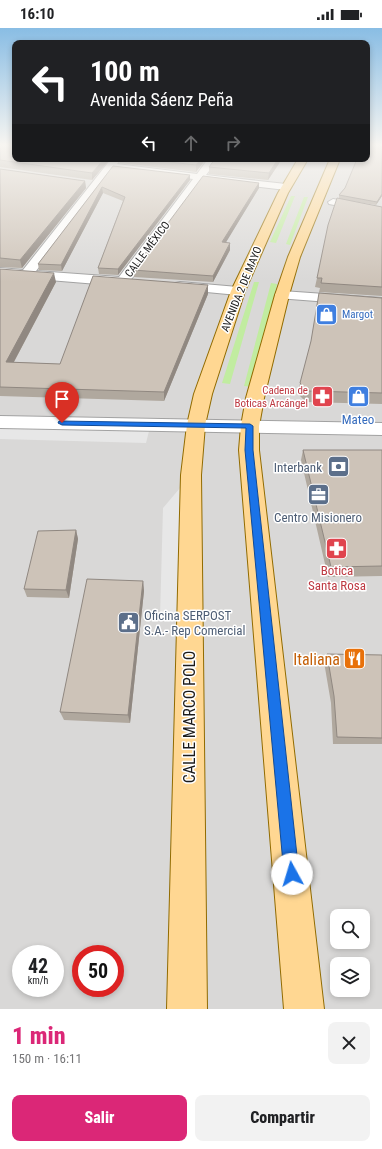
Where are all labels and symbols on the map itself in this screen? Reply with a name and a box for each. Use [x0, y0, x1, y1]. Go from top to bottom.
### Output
street label: CALLE MÉXICO [122, 219, 173, 280]
street label: AVENIDA 2 DE MAYO [218, 245, 264, 334]
shop icon: Margot [313, 301, 339, 327]
place label: Margot [342, 308, 373, 321]
pin [45, 382, 79, 423]
pharmacy icon: Cadena de Boticas Arcángel [310, 383, 336, 409]
place label: Cadena de Boticas Arcángel [234, 384, 308, 410]
shop icon: Mateo [345, 384, 371, 410]
place label: Mateo [342, 412, 374, 427]
bank icon: Interbank [325, 454, 351, 480]
place label: Interbank [274, 460, 322, 475]
office icon: Centro Misionero [305, 482, 331, 508]
place label: Centro Misionero [274, 510, 362, 525]
pharmacy icon: Botica Santa Rosa [324, 535, 350, 561]
place label: Botica Santa Rosa [308, 563, 366, 593]
place label: Oficina SERPOST S.A.- Rep Comercial [144, 608, 246, 638]
public building icon: Oficina SERPOST S.A.- Rep Comercial [116, 609, 142, 635]
restaurant icon: Italiana [342, 646, 368, 672]
place label: Italiana [293, 650, 340, 669]
street label: CALLE MARCO POLO [180, 651, 199, 783]
position arrow [271, 853, 313, 895]
speed limit sign: 50 [72, 945, 124, 997]

